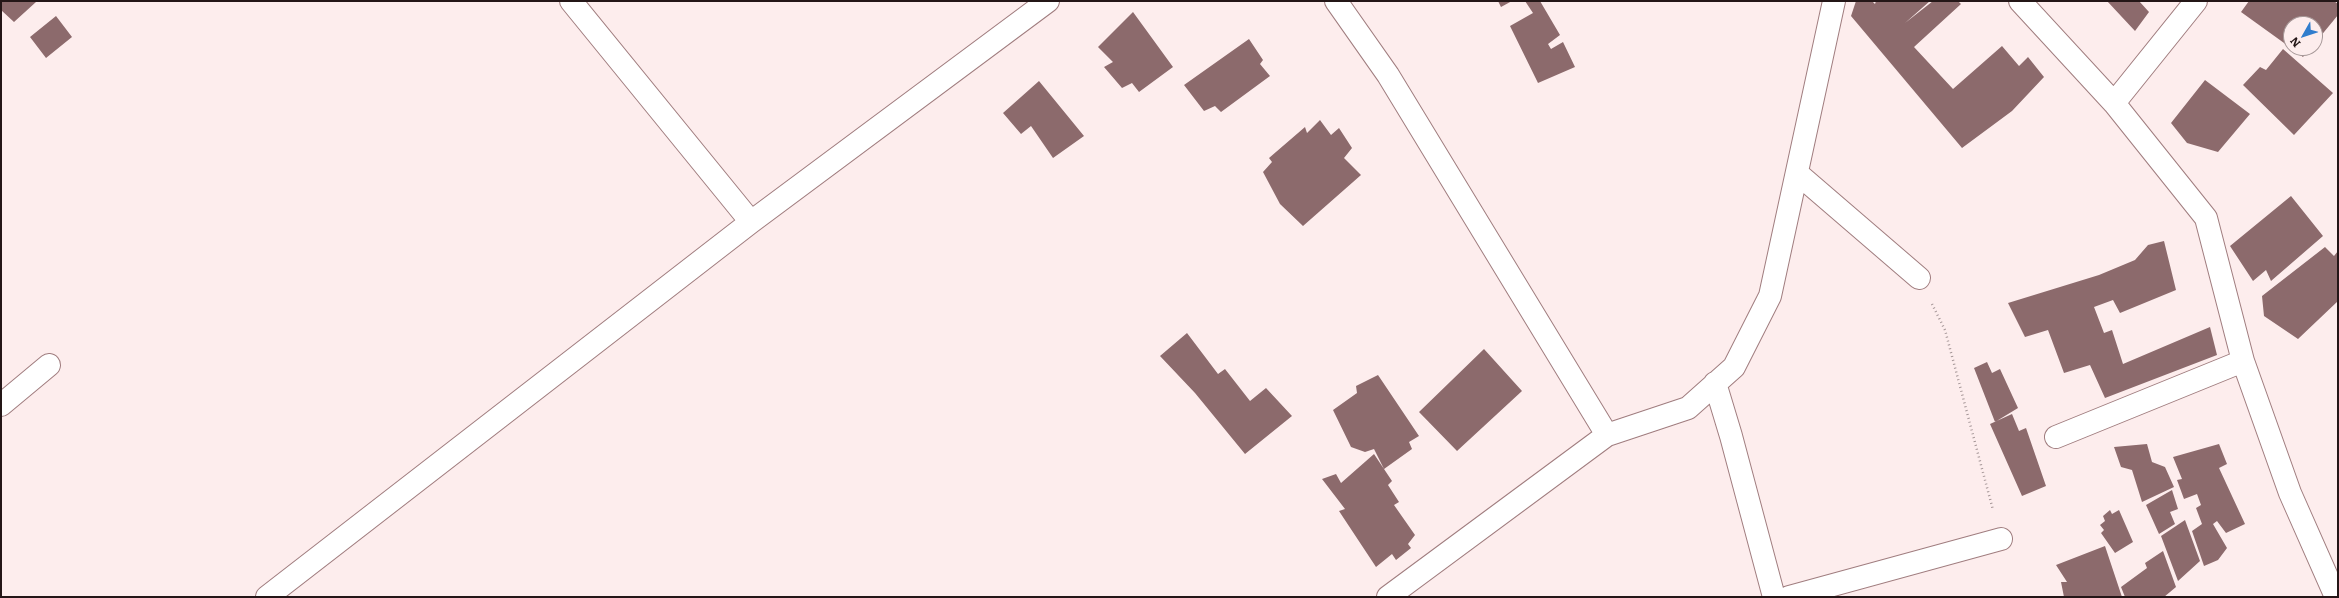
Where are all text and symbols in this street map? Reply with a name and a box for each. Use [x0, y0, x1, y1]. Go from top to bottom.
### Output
north arrow [2283, 16, 2323, 56]
text: N [2285, 34, 2304, 52]

